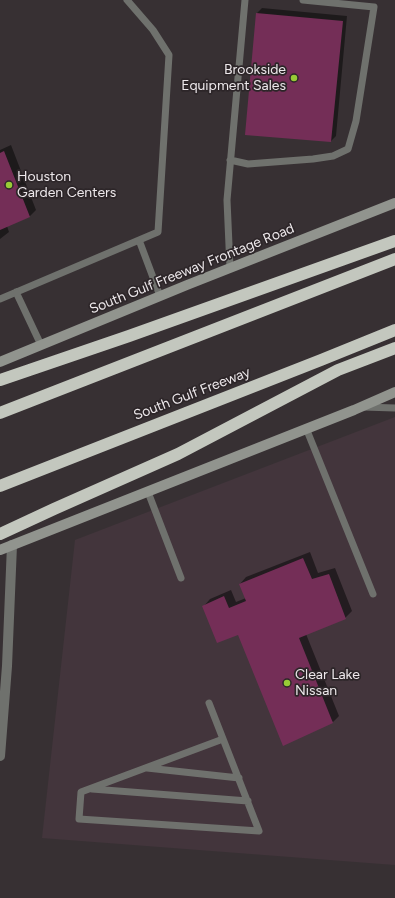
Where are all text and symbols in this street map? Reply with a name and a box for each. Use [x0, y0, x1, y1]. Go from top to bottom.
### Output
place label: Brookside Equipment Sales [181, 62, 286, 94]
marker: Brookside Equipment Sales [289, 73, 299, 83]
place label: Houston Garden Centers [17, 169, 116, 202]
marker: Houston Garden Centers [4, 180, 14, 190]
street label: South Gulf Freeway Frontage Road [87, 220, 297, 318]
street label: South Gulf Freeway [131, 364, 253, 424]
place label: Clear Lake Nissan [295, 667, 360, 700]
marker: Clear Lake Nissan [282, 678, 292, 688]

